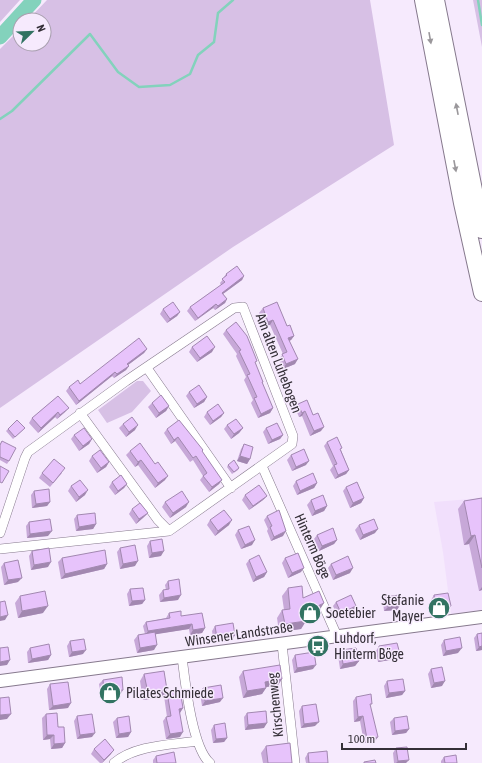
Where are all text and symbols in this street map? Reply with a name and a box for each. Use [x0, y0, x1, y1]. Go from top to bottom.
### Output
north arrow [12, 12, 52, 52]
text: N [34, 23, 48, 33]
one-way arrow [427, 32, 433, 44]
one-way arrow [454, 103, 460, 115]
one-way arrow [452, 160, 458, 172]
street label: Am alten Luhebogen [253, 311, 305, 415]
street label: Hinterm Böge [291, 511, 335, 581]
place label: Stefanie Mayer [381, 592, 425, 624]
shop icon: Stefanie Mayer [426, 595, 452, 621]
shop icon: Soetebier [297, 600, 323, 626]
place label: Soetebier [326, 605, 376, 621]
street label: Winsener Landstraße [184, 619, 294, 649]
place label: Luhdorf, Hinterm Böge [334, 630, 404, 662]
bus stop icon: Luhdorf, Hinterm Böge [305, 633, 331, 659]
street label: Kirschenweg [264, 672, 286, 738]
shop icon: Pilates Schmiede [97, 680, 123, 706]
place label: Pilates Schmiede [126, 685, 214, 701]
scale bar [342, 725, 466, 751]
text: 100 m [348, 732, 375, 746]

